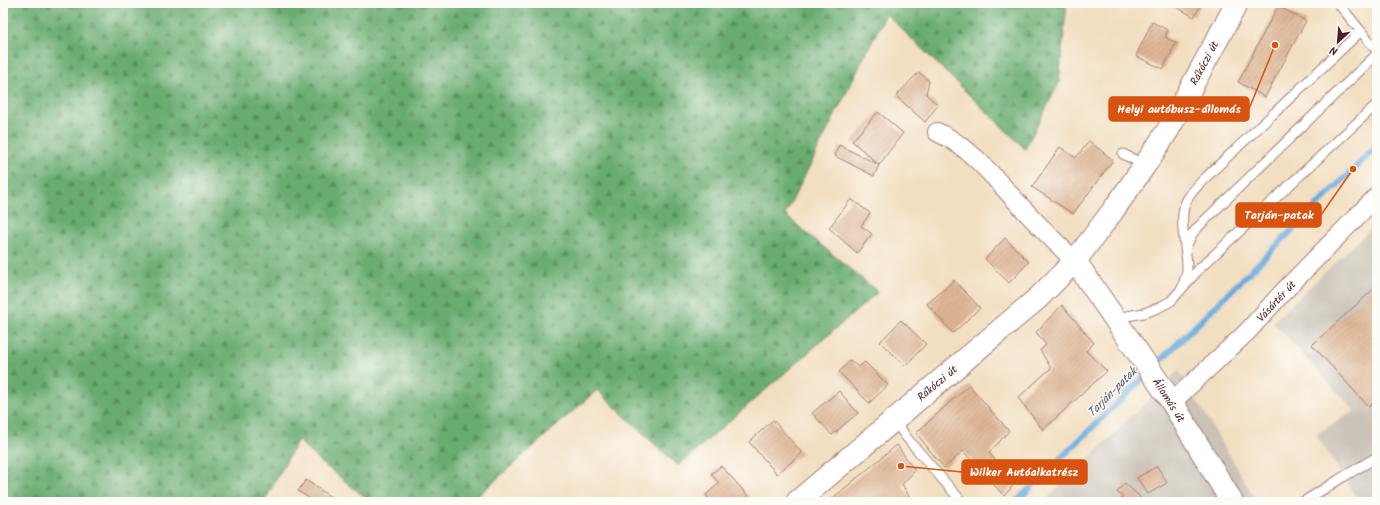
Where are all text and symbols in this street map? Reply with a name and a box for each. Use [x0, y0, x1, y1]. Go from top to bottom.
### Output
north arrow [1318, 22, 1358, 62]
street label: Rákóczi út [1186, 37, 1224, 89]
text: N [1327, 40, 1341, 60]
callout: Helyi autóbusz-állomás [1109, 97, 1249, 121]
text: Helyi autóbusz-állomás [1117, 100, 1241, 119]
callout: Tarján-patak [1236, 203, 1321, 227]
text: Tarján-patak [1244, 206, 1315, 225]
street label: Vásártér út [1253, 276, 1301, 327]
street label: Rákóczi út [913, 361, 962, 406]
water label: Tarján-patak [1083, 361, 1143, 422]
street label: Állomás út [1147, 375, 1190, 427]
callout: Wilker Autóalkatrész [962, 460, 1087, 484]
text: Wilker Autóalkatrész [970, 463, 1079, 482]

